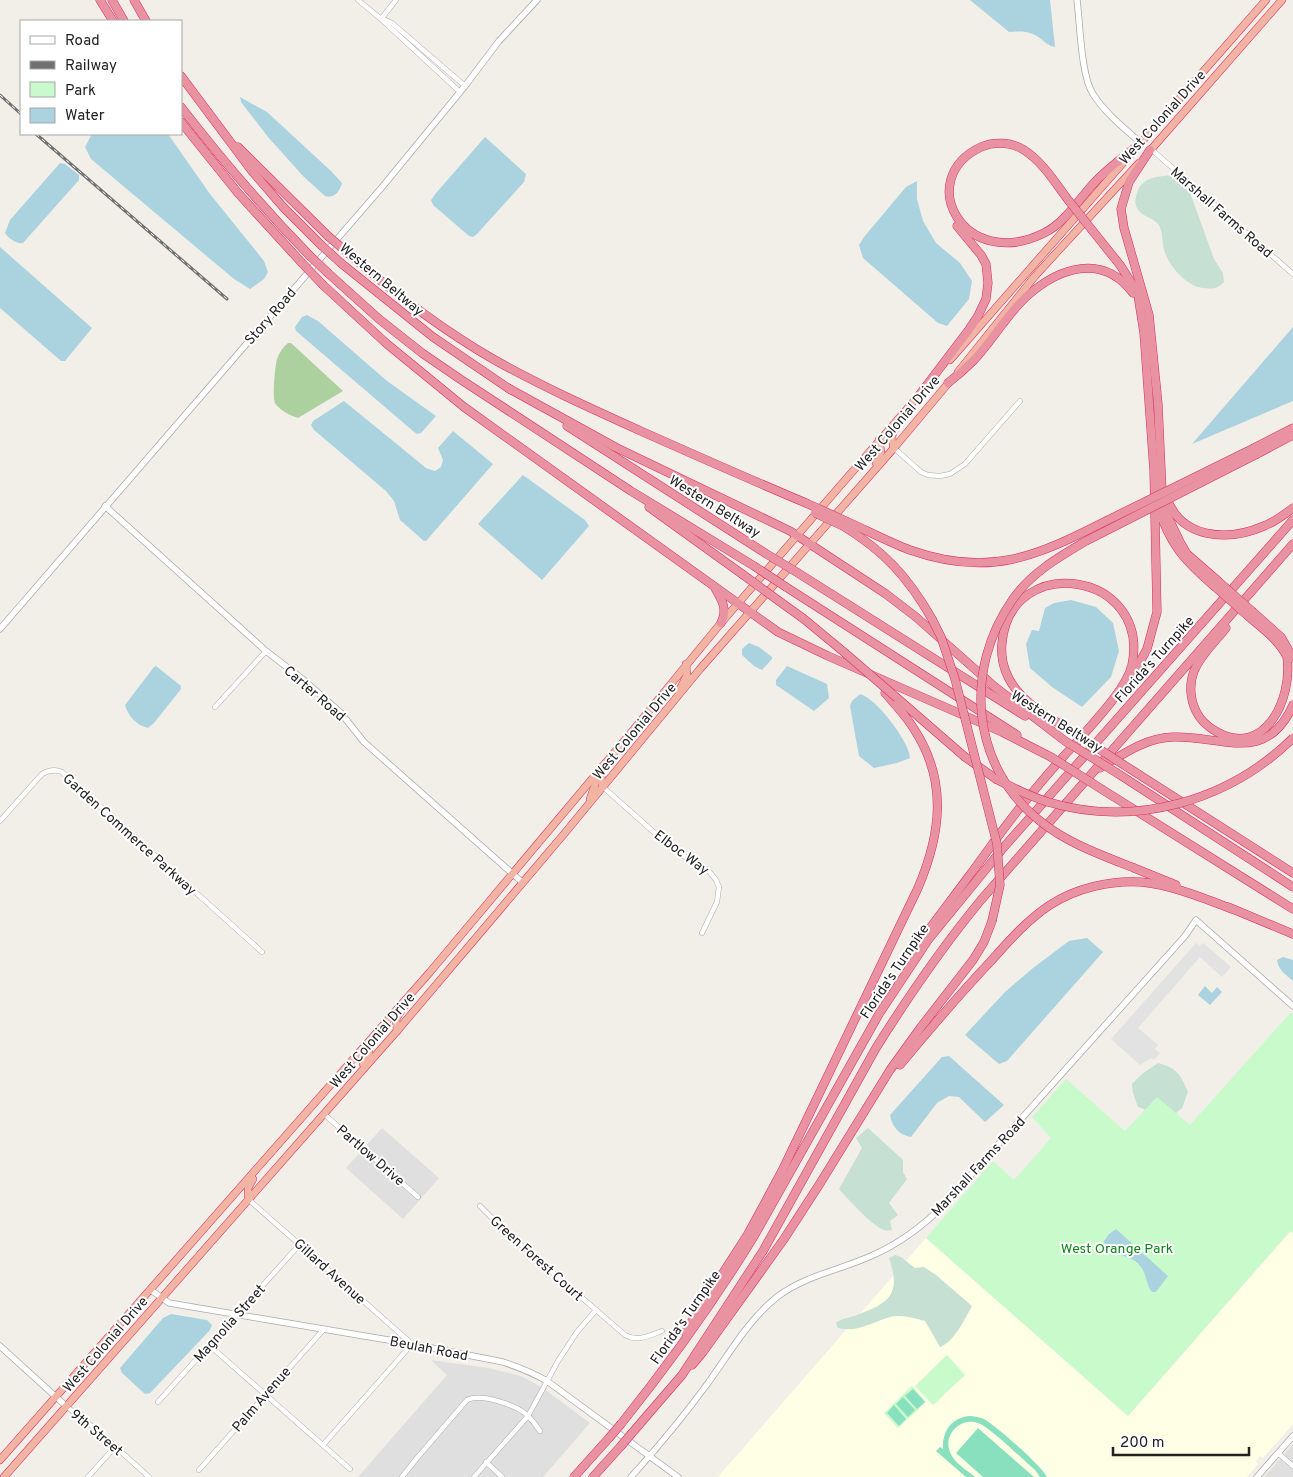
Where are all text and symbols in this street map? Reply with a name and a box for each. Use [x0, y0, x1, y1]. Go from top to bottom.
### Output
legend [20, 20, 182, 135]
text: Road [65, 32, 100, 51]
text: Railway [65, 57, 117, 76]
street label: West Colonial Drive [1116, 67, 1210, 169]
text: Park [65, 82, 96, 101]
text: Water [65, 107, 105, 126]
street label: Marshall Farms Road [1166, 164, 1276, 262]
street label: Western Beltway [335, 240, 427, 320]
street label: Story Road [242, 285, 300, 349]
street label: West Colonial Drive [852, 373, 944, 475]
street label: Western Beltway [665, 472, 763, 542]
street label: Florida's Turnpike [1112, 613, 1198, 707]
street label: Carter Road [280, 663, 348, 726]
street label: West Colonial Drive [590, 680, 681, 784]
street label: Western Beltway [1007, 687, 1105, 757]
street label: Garden Commerce Parkway [59, 771, 199, 900]
street label: Elboc Way [650, 827, 712, 879]
street label: Florida's Turnpike [857, 921, 933, 1023]
street label: West Colonial Drive [327, 990, 419, 1092]
street label: Marshall Farms Road [929, 1114, 1030, 1220]
street label: Partlow Drive [333, 1122, 408, 1190]
street label: Green Forest Court [486, 1213, 586, 1305]
street label: Gillard Avenue [290, 1235, 368, 1309]
park label: West Orange Park [1061, 1241, 1173, 1258]
street label: Florida's Turnpike [647, 1268, 725, 1368]
street label: Magnolia Street [191, 1282, 269, 1366]
street label: West Colonial Drive [60, 1294, 152, 1396]
street label: Beulah Road [388, 1334, 469, 1365]
street label: Palm Avenue [229, 1364, 295, 1436]
street label: 9th Street [66, 1406, 126, 1460]
scale bar [1113, 1424, 1249, 1456]
text: 200 m [1120, 1434, 1165, 1453]

